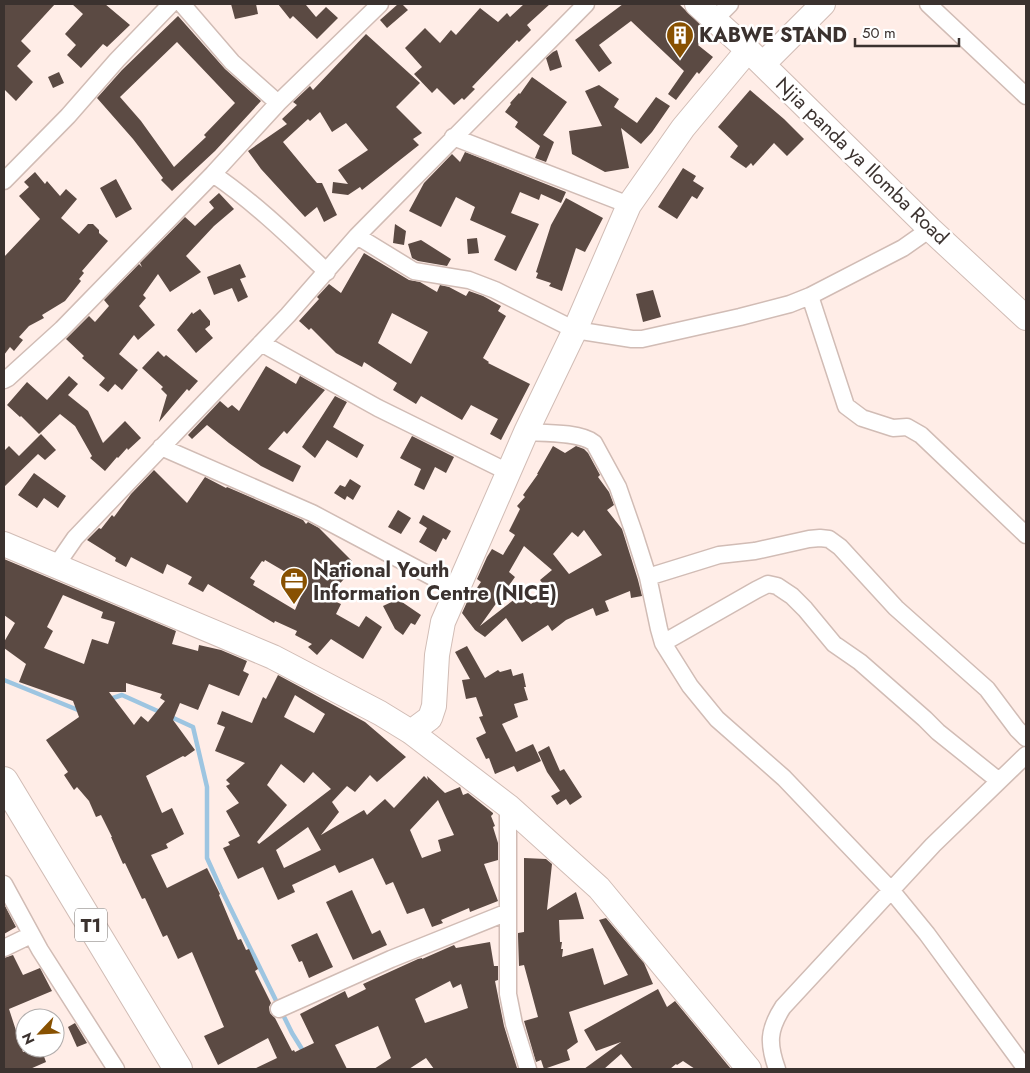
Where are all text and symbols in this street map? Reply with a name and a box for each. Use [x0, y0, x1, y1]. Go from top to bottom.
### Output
scale bar [855, 15, 959, 47]
building icon: KABWE STAND [665, 20, 695, 59]
place label: KABWE STAND [699, 21, 847, 50]
text: 50 m [862, 22, 896, 44]
street label: Njia panda ya Ilomba Road [769, 71, 955, 251]
place label: National Youth Information Centre (NICE) [313, 556, 557, 608]
office icon: National Youth Information Centre (NICE) [279, 566, 309, 605]
road number: T1 [75, 908, 107, 942]
north arrow [15, 1008, 65, 1058]
text: N [17, 1029, 40, 1048]

